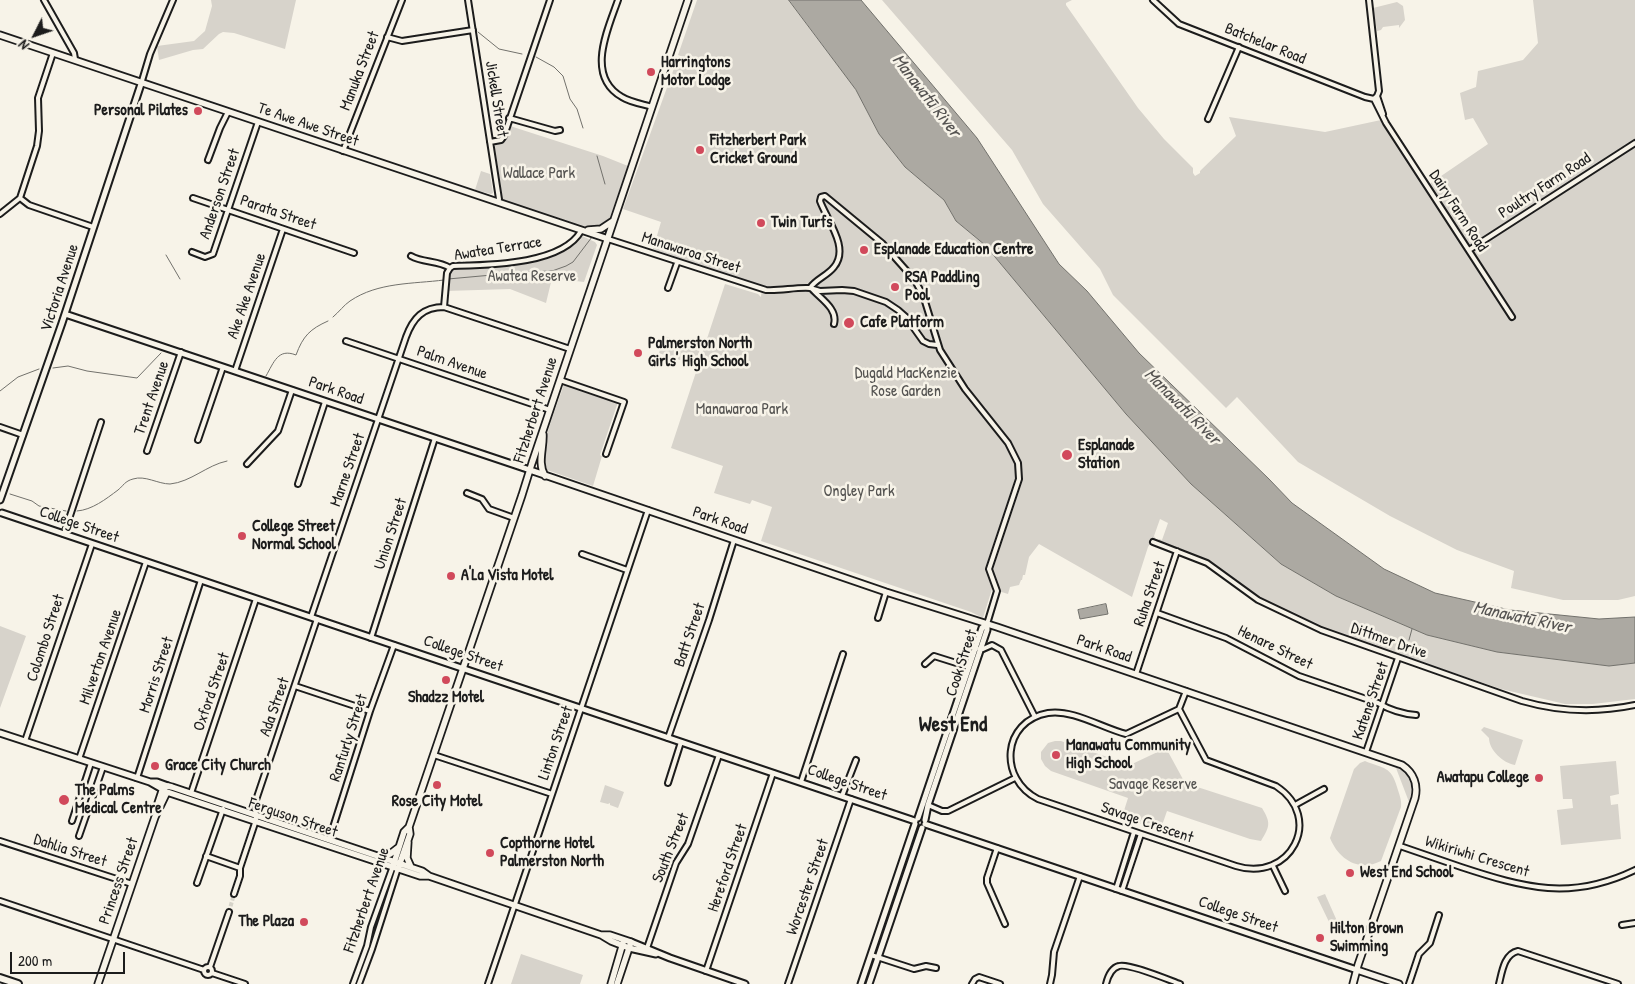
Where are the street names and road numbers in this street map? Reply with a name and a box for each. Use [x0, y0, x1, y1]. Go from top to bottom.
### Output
street label: Batchelar Road [1222, 19, 1308, 69]
street label: Manuka Street [336, 29, 384, 113]
street label: Jickell Street [481, 60, 511, 138]
street label: Te Awe Awe Street [255, 99, 361, 151]
street label: Anderson Street [196, 146, 244, 242]
street label: Poultry Farm Road [1495, 149, 1595, 223]
street label: Dairy Farm Road [1425, 167, 1491, 255]
street label: Parata Street [237, 191, 319, 235]
street label: Manawaroa Street [639, 228, 743, 278]
street label: Awatea Terrace [453, 233, 543, 265]
street label: Victoria Avenue [37, 242, 83, 334]
street label: Ake Ake Avenue [223, 251, 271, 341]
street label: Palm Avenue [414, 342, 490, 384]
street label: Fitzherbert Avenue [510, 355, 562, 465]
street label: Trent Avenue [130, 358, 174, 438]
street label: Park Road [306, 373, 366, 409]
street label: Marne Street [326, 431, 370, 509]
street label: Union Street [370, 496, 412, 572]
street label: College Street [37, 502, 121, 548]
street label: Park Road [690, 503, 750, 539]
street label: Ruha Street [1130, 559, 1170, 629]
street label: Colombo Street [23, 592, 69, 684]
street label: Batt Street [670, 601, 710, 669]
street label: Milverton Avenue [76, 607, 126, 707]
street label: Dittmer Drive [1348, 619, 1430, 663]
street label: Henare Street [1234, 622, 1316, 674]
street label: Cook Street [942, 627, 982, 699]
street label: College Street [421, 631, 505, 677]
street label: Park Road [1074, 631, 1134, 667]
street label: Morris Street [136, 634, 178, 716]
street label: Oxford Street [190, 650, 234, 734]
street label: Katene Street [1349, 660, 1393, 742]
street label: Ada Street [256, 675, 294, 739]
street label: Ranfurly Street [326, 692, 372, 784]
street label: Linton Street [534, 704, 578, 782]
street label: College Street [805, 760, 889, 806]
street label: Ferguson Street [246, 794, 340, 842]
street label: Savage Crescent [1098, 798, 1196, 848]
street label: South Street [648, 810, 694, 886]
street label: Hereford Street [704, 821, 752, 915]
street label: Dahlia Street [31, 830, 109, 872]
street label: Wikiriwhi Crescent [1423, 832, 1531, 882]
street label: Princess Street [95, 835, 143, 927]
street label: Worcester Street [783, 837, 833, 937]
street label: Fitzherbert Avenue [340, 845, 394, 955]
street label: College Street [1196, 892, 1280, 938]

